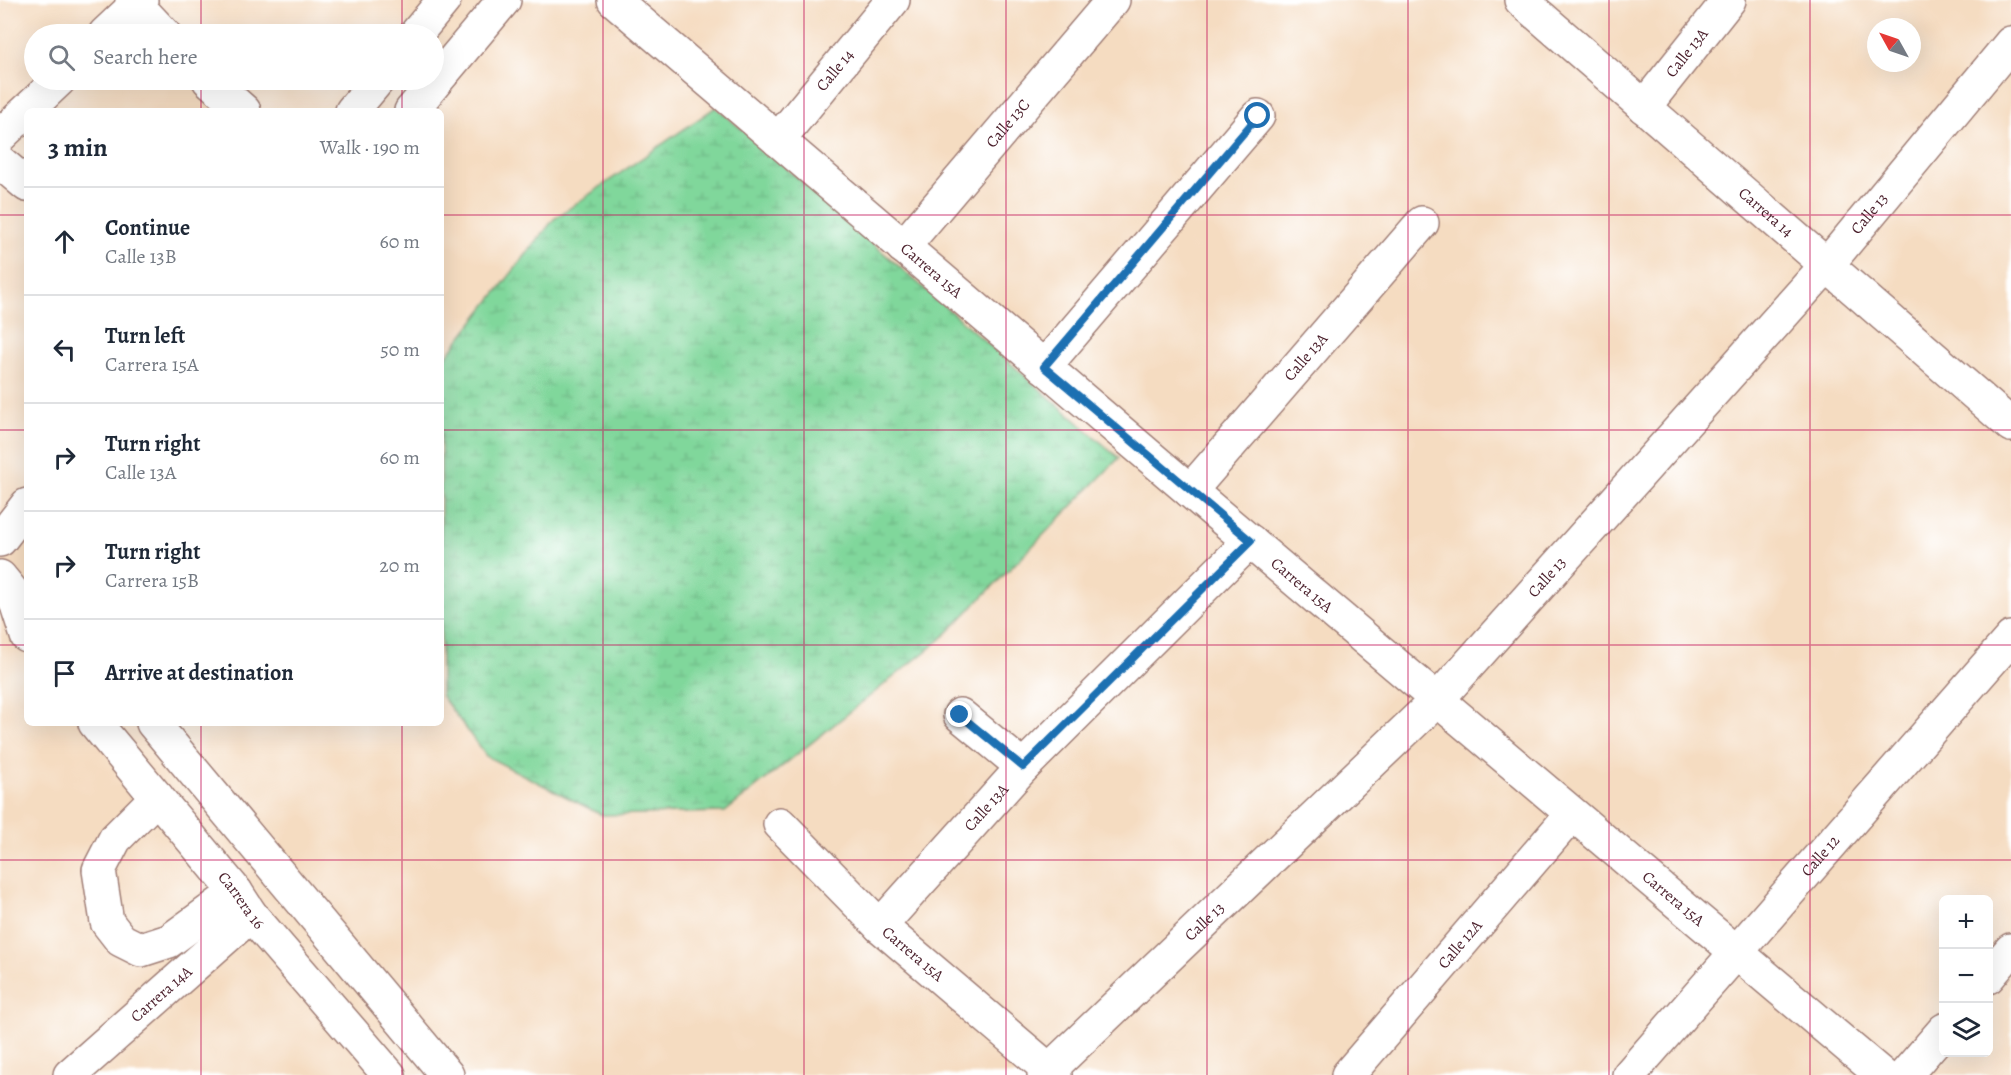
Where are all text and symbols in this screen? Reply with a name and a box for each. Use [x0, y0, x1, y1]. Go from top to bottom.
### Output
north arrow [1867, 18, 1921, 72]
street label: Calle 13A [1661, 23, 1714, 82]
search box [24, 24, 444, 90]
icon: search [45, 41, 78, 74]
text: Search here [93, 42, 198, 72]
street label: Calle 14 [811, 45, 859, 96]
street label: Calle 13C [981, 94, 1035, 153]
route start [1244, 102, 1270, 128]
text: 3 min [48, 130, 108, 165]
text: Walk · 190 m [320, 134, 420, 161]
street label: Carrera 14 [1734, 182, 1798, 242]
street label: Calle 13 [1846, 188, 1893, 239]
text: Continue [105, 213, 190, 243]
icon: ahead [48, 225, 81, 258]
text: 60 m [380, 228, 420, 255]
street label: Carrera 15A [896, 238, 968, 304]
text: Calle 13B [105, 243, 177, 270]
text: Turn left [105, 321, 185, 351]
street label: Calle 13A [1279, 328, 1333, 386]
icon: left [48, 333, 81, 366]
text: 50 m [380, 336, 420, 363]
text: Carrera 15A [105, 351, 199, 378]
text: Turn right [105, 429, 201, 459]
icon: right [48, 441, 81, 474]
text: 60 m [380, 444, 420, 471]
text: Calle 13A [105, 459, 176, 486]
text: Turn right [105, 537, 201, 567]
icon: right [48, 549, 81, 582]
text: 20 m [379, 552, 420, 579]
street label: Calle 13 [1523, 552, 1571, 602]
street label: Carrera 15A [1266, 553, 1338, 618]
text: Carrera 15B [105, 567, 199, 594]
icon: arrive [48, 657, 81, 690]
text: Arrive at destination [105, 658, 294, 688]
route end [946, 701, 972, 727]
street label: Calle 13A [959, 779, 1014, 836]
street label: Calle 12 [1796, 830, 1845, 881]
street label: Carrera 15A [1637, 866, 1709, 932]
street label: Carrera 16 [213, 867, 270, 934]
map controls [1939, 895, 1993, 1057]
button: + [1939, 895, 1993, 949]
street label: Calle 13 [1180, 897, 1229, 946]
street label: Calle 12A [1433, 915, 1488, 974]
street label: Carrera 15A [877, 921, 949, 987]
button: − [1939, 949, 1993, 1003]
street label: Carrera 14A [126, 961, 197, 1027]
button: layers [1939, 1003, 1993, 1057]

